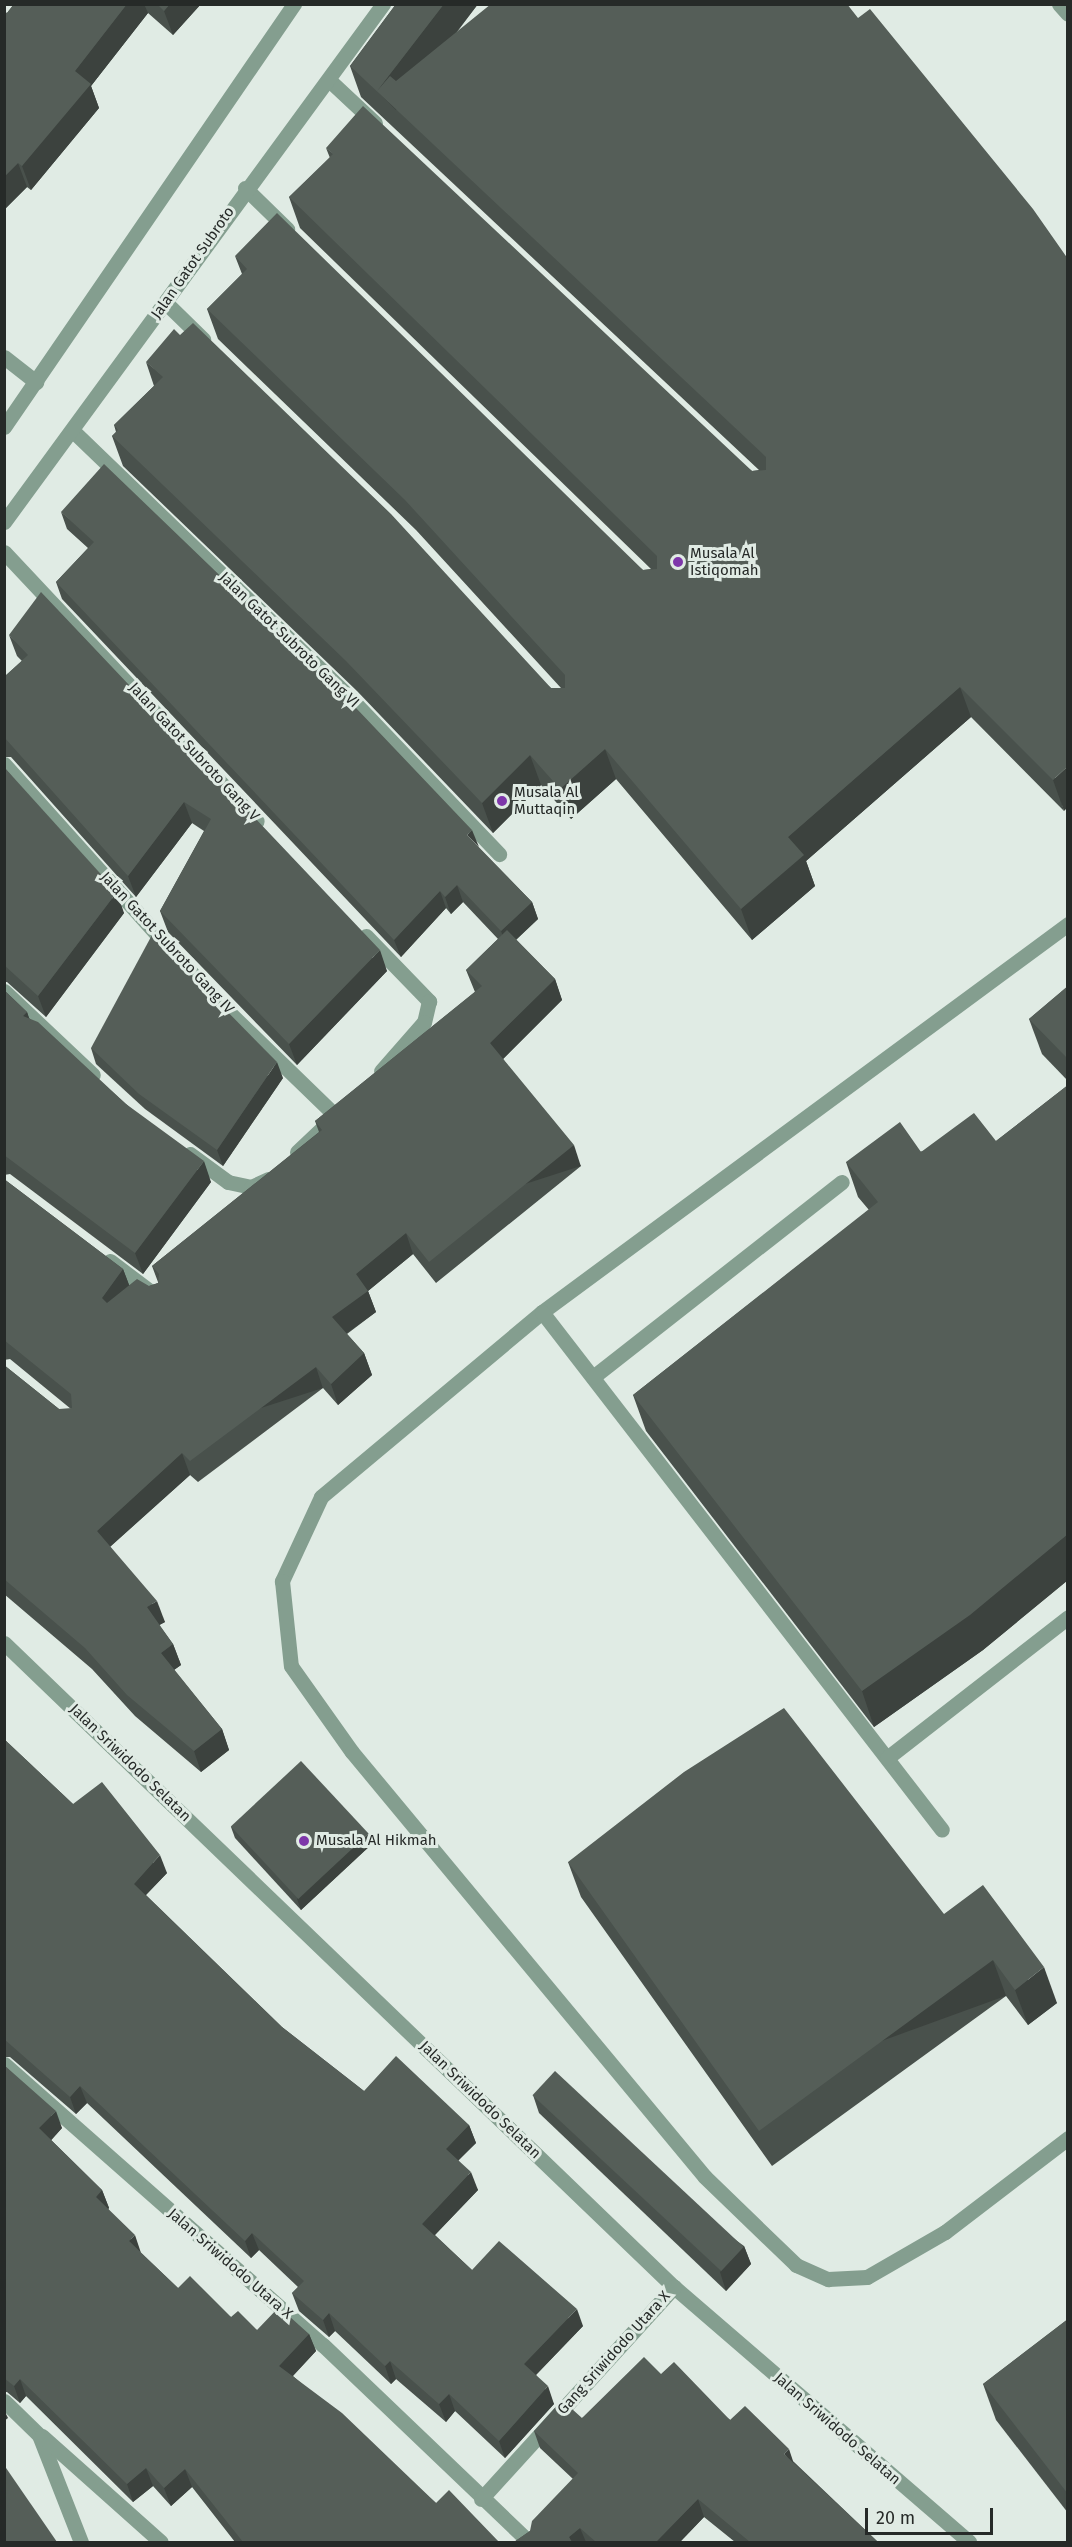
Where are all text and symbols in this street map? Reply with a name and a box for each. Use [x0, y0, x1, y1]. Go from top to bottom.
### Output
street label: Jalan Gatot Subroto [148, 204, 238, 322]
place label: Musala Al Istiqomah [690, 544, 759, 579]
marker: Musala Al Istiqomah [671, 555, 685, 569]
street label: Jalan Gatot Subroto Gang VI [215, 568, 363, 712]
street label: Jalan Gatot Subroto Gang V [125, 679, 263, 825]
place label: Musala Al Muttaqin [514, 783, 579, 818]
marker: Musala Al Muttaqin [495, 794, 509, 808]
street label: Jalan Gatot Subroto Gang IV [96, 868, 238, 1018]
street label: Jalan Sriwidodo Selatan [66, 1700, 194, 1826]
place label: Musala Al Hikmah [316, 1832, 437, 1850]
marker: Musala Al Hikmah [297, 1834, 311, 1848]
street label: Jalan Sriwidodo Selatan [416, 2037, 544, 2163]
street label: Jalan Sriwidodo Utara X [164, 2205, 296, 2323]
street label: Gang Sriwidodo Utara X [554, 2288, 674, 2418]
street label: Jalan Sriwidodo Selatan [770, 2369, 904, 2489]
scale bar [868, 2496, 996, 2534]
text: 20 m [876, 2507, 915, 2529]

